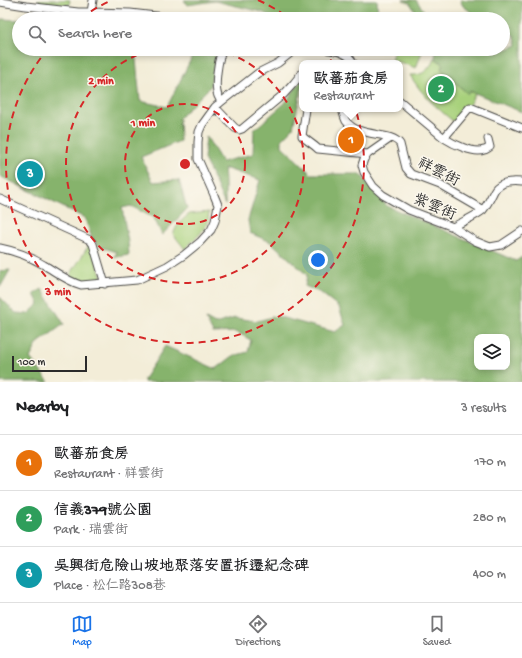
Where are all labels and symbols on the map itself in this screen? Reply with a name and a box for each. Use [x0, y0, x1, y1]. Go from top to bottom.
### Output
pin: 2 [428, 74, 454, 104]
text: 2 min [88, 75, 114, 89]
text: 1 min [130, 117, 156, 131]
pin: 1 [338, 125, 364, 155]
street label: 祥雲街 [414, 155, 462, 191]
centre of rings [178, 157, 192, 171]
pin: 3 [17, 159, 43, 189]
street label: 紫雲街 [410, 191, 458, 225]
your location [308, 250, 328, 270]
text: 3 min [44, 286, 71, 300]
scale bar [12, 354, 87, 373]

